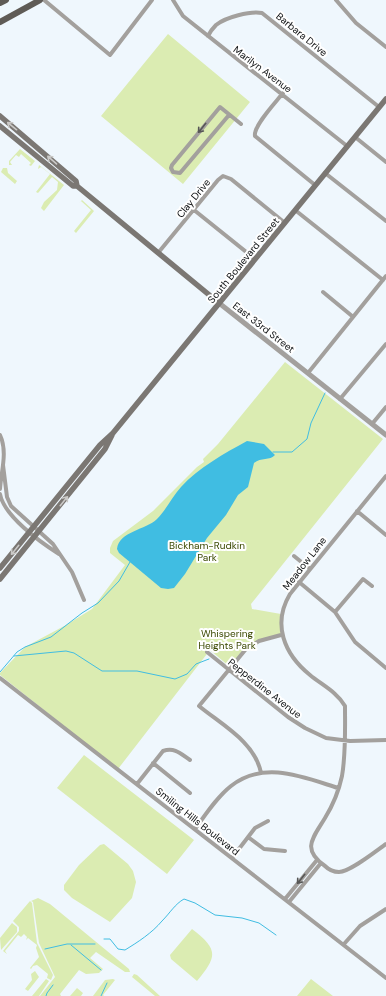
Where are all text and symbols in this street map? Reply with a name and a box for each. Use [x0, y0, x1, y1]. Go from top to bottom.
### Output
street label: Barbara Drive [273, 10, 330, 59]
street label: Marilyn Avenue [231, 43, 295, 96]
one-way arrow [6, 121, 17, 130]
one-way arrow [198, 123, 207, 134]
one-way arrow [46, 156, 57, 165]
street label: Clay Drive [174, 176, 213, 221]
street label: South Boulevard Street [205, 215, 282, 306]
street label: East 33rd Street [230, 299, 297, 356]
one-way arrow [59, 495, 68, 506]
street label: Meadow Lane [280, 534, 329, 593]
park label: Bickham-Rudkin Park [169, 539, 245, 564]
one-way arrow [10, 544, 19, 555]
park label: Whispering Heights Park [198, 627, 256, 652]
street label: Pepperdine Avenue [225, 656, 304, 721]
street label: Smiling Hills Boulevard [153, 785, 242, 858]
one-way arrow [297, 874, 305, 885]

